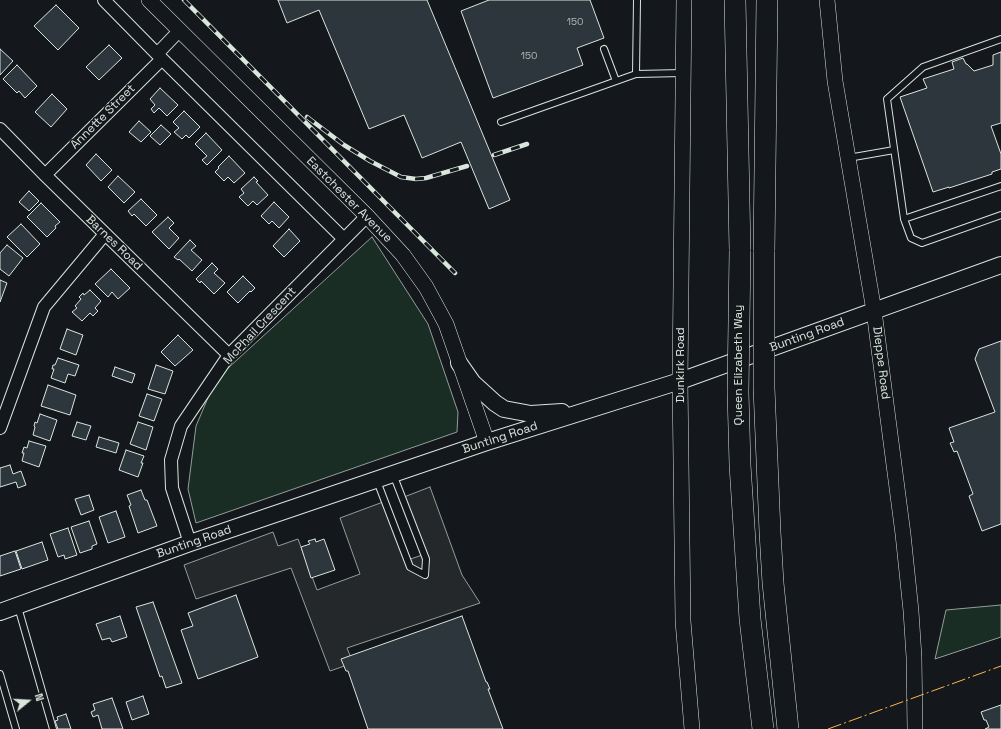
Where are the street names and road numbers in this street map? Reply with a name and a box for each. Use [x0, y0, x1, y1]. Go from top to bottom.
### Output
street label: Annette Street [68, 82, 138, 152]
street label: Eastchester Avenue [303, 154, 395, 246]
street label: Barnes Road [83, 213, 145, 273]
street label: McPhail Crescent [220, 284, 300, 368]
street label: Queen Elizabeth Way [732, 305, 746, 425]
street label: Bunting Road [768, 315, 846, 355]
street label: Dieppe Road [869, 326, 893, 400]
street label: Dunkirk Road [674, 327, 688, 403]
street label: Bunting Road [460, 419, 540, 457]
street label: Bunting Road [155, 522, 233, 562]

